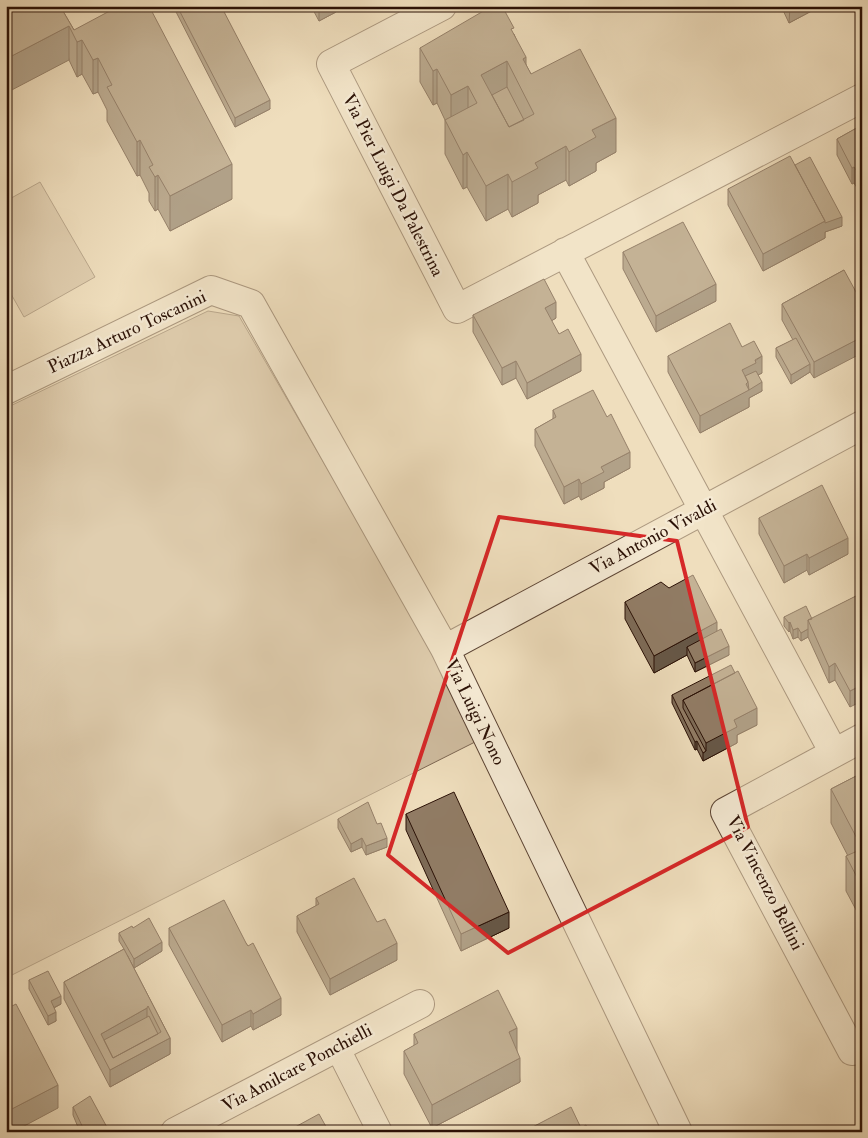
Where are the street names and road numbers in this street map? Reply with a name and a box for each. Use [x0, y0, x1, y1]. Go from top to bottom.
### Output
street label: Via Pier Luigi Da Palestrina [337, 90, 449, 281]
street label: Piazza Arturo Toscanini [44, 285, 210, 379]
street label: Via Antonio Vivaldi [585, 494, 721, 580]
street label: Via Luigi Nono [439, 655, 511, 769]
street label: Via Vincenzo Bellini [721, 812, 809, 954]
street label: Via Amilcare Ponchielli [218, 1019, 376, 1117]

